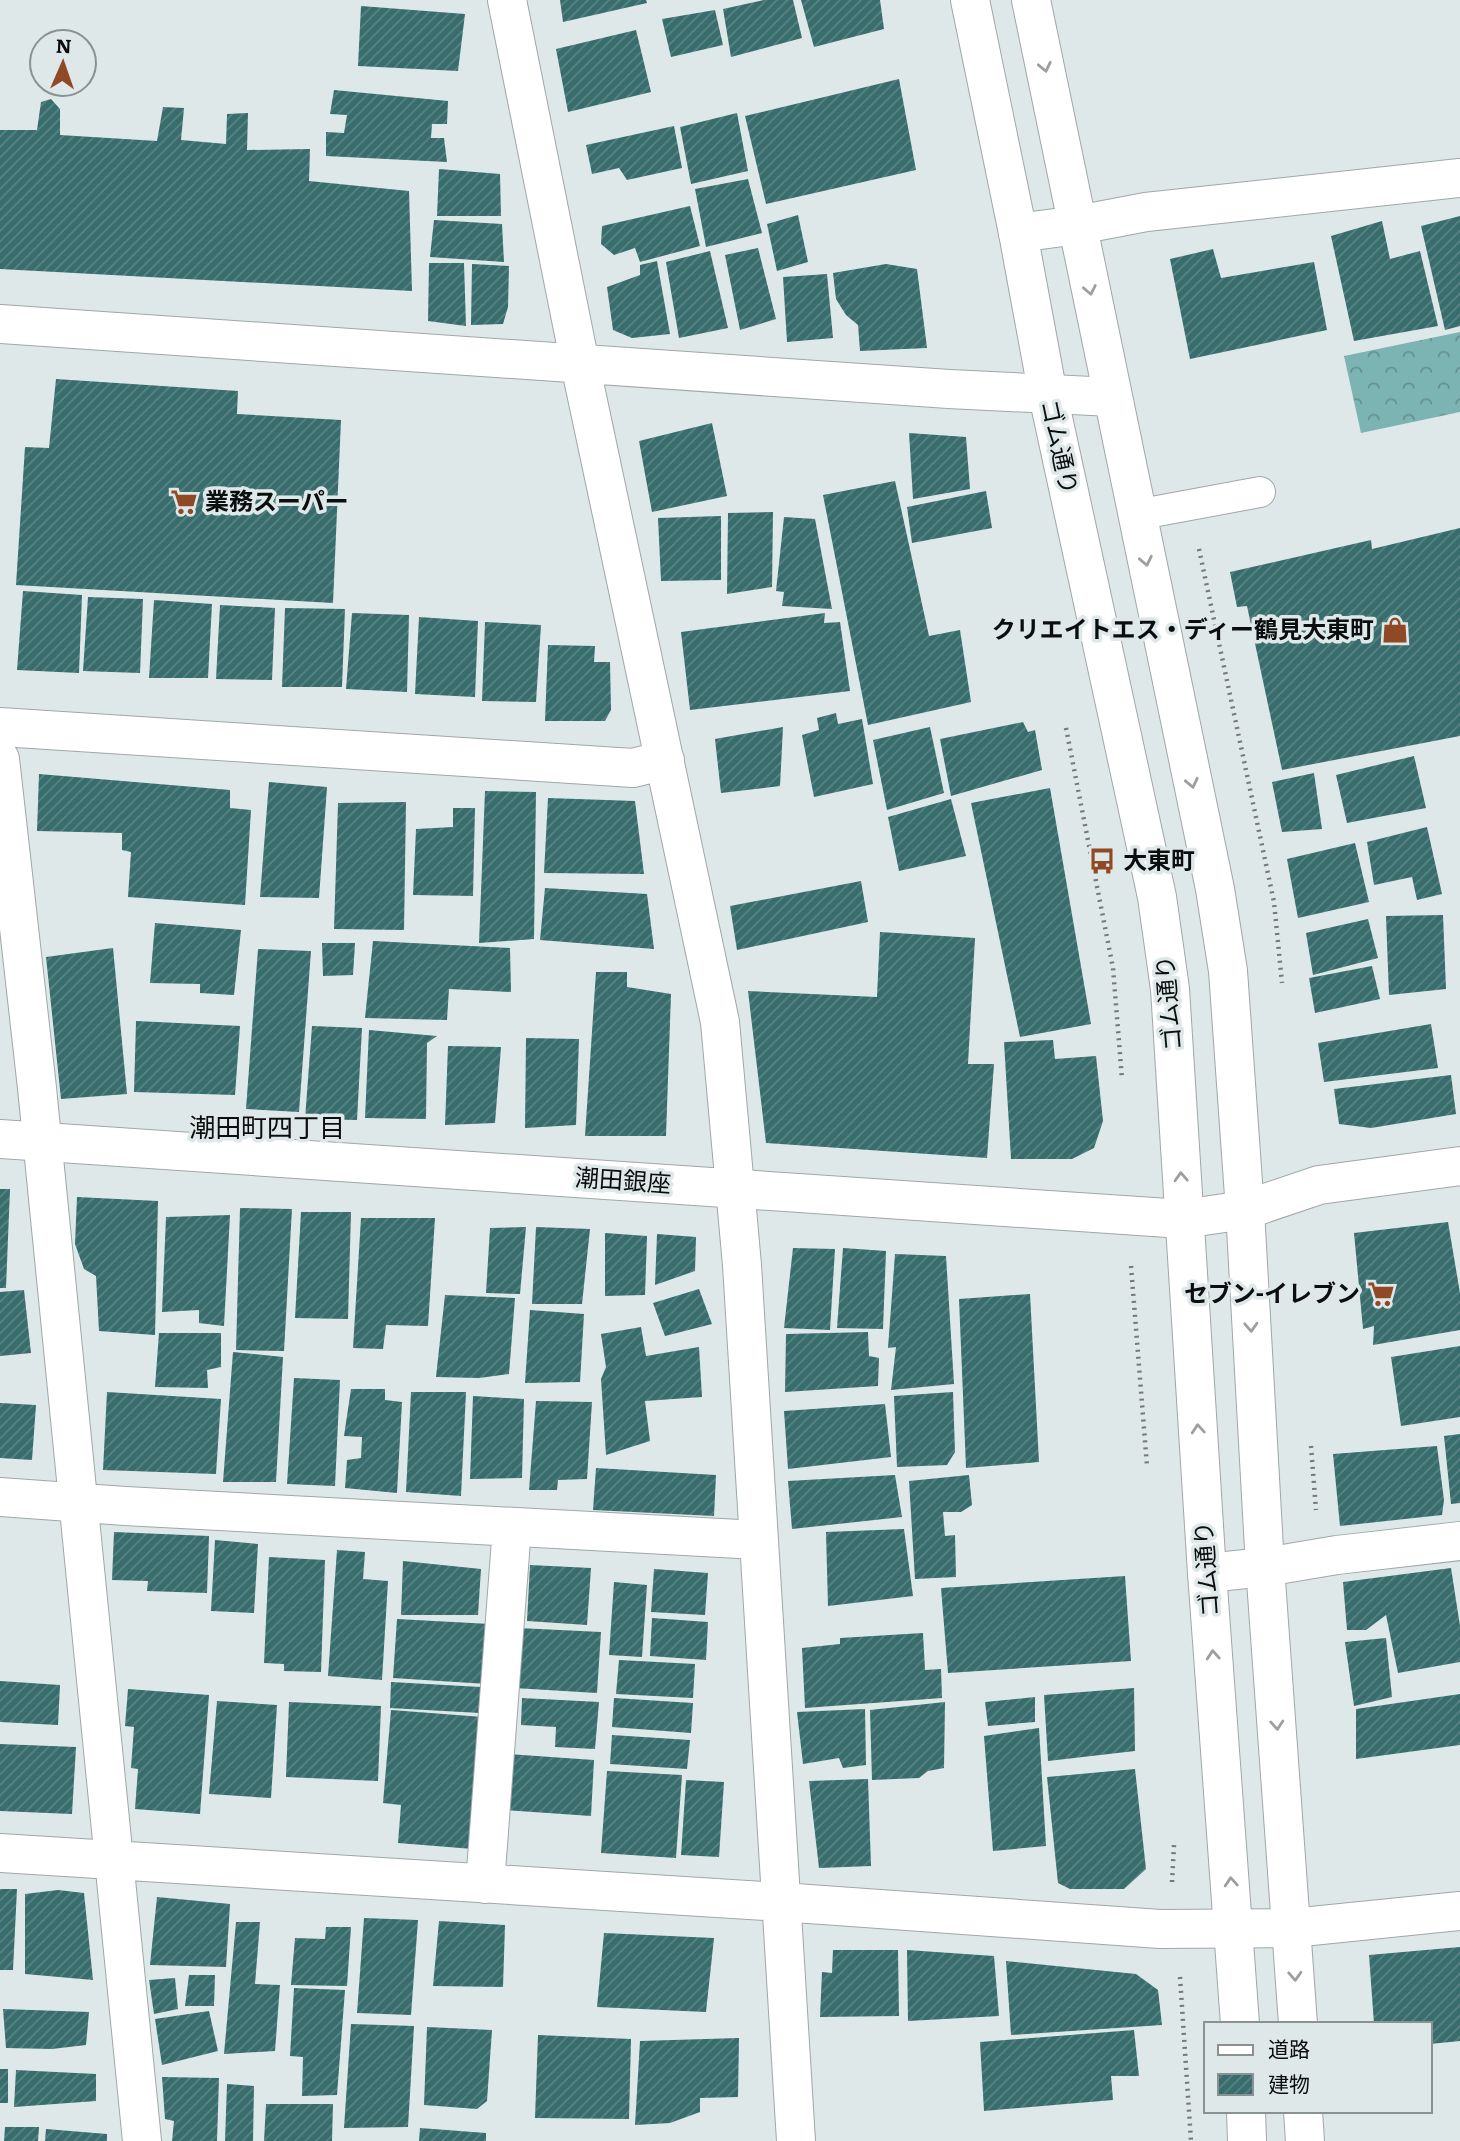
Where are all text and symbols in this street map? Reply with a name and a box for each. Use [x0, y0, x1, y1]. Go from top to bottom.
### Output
north arrow [28, 28, 98, 98]
text: N [55, 31, 72, 59]
one-way arrow [1036, 61, 1051, 73]
one-way arrow [1082, 284, 1097, 296]
street label: ゴム通り [1034, 396, 1089, 497]
place label: 業務スーパー [205, 482, 349, 517]
supermarket icon: 業務スーパー [169, 487, 199, 517]
one-way arrow [1137, 555, 1152, 567]
place label: クリエイトエス・ディー鶴見大東町 [992, 610, 1374, 645]
shop icon: クリエイトエス・ディー鶴見大東町 [1380, 615, 1410, 645]
one-way arrow [1184, 777, 1199, 789]
place label: 大東町 [1123, 841, 1195, 876]
bus stop icon: 大東町 [1087, 846, 1117, 876]
street label: ゴム通り [1145, 954, 1188, 1053]
district label: 潮田町四丁目 [189, 1106, 345, 1145]
street label: 潮田銀座 [574, 1158, 672, 1199]
one-way arrow [1174, 1171, 1189, 1182]
place label: セブン-イレブン [1184, 1274, 1360, 1309]
supermarket icon: セブン-イレブン [1366, 1279, 1396, 1309]
one-way arrow [1244, 1322, 1259, 1333]
one-way arrow [1190, 1423, 1205, 1434]
street label: ゴム通り [1184, 1520, 1225, 1618]
one-way arrow [1206, 1650, 1221, 1661]
one-way arrow [1269, 1720, 1284, 1731]
one-way arrow [1224, 1877, 1239, 1888]
one-way arrow [1288, 1971, 1303, 1982]
legend [1204, 2022, 1432, 2113]
text: 道路 [1268, 2032, 1310, 2063]
text: 建物 [1268, 2067, 1310, 2098]

